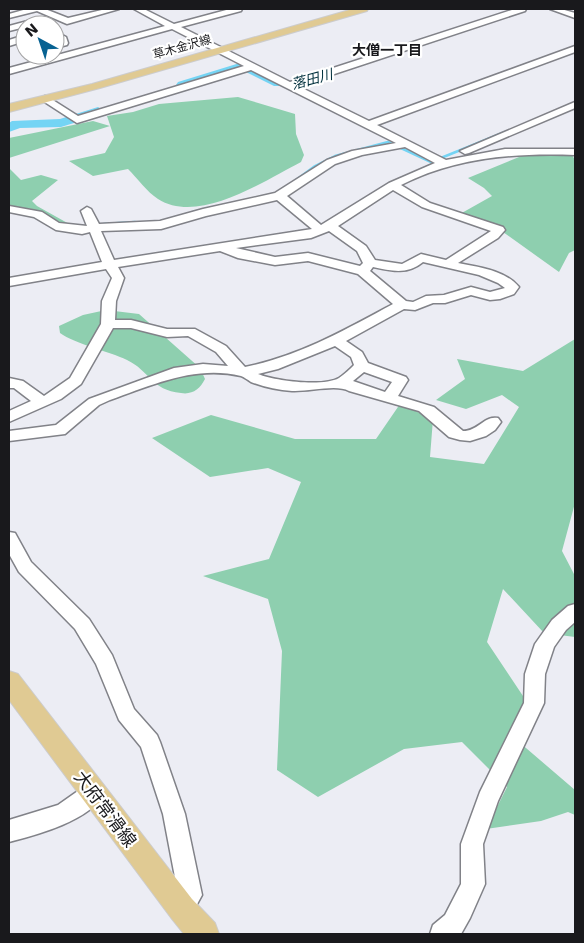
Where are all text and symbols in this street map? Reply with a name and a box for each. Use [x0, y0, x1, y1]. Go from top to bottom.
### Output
north arrow [15, 15, 65, 65]
text: N [22, 20, 41, 40]
street label: 草木金沢線 [151, 32, 213, 62]
district label: 大僧一丁目 [352, 42, 422, 58]
water label: 落田川 [290, 65, 336, 92]
street label: 大府常滑線 [70, 766, 141, 851]

